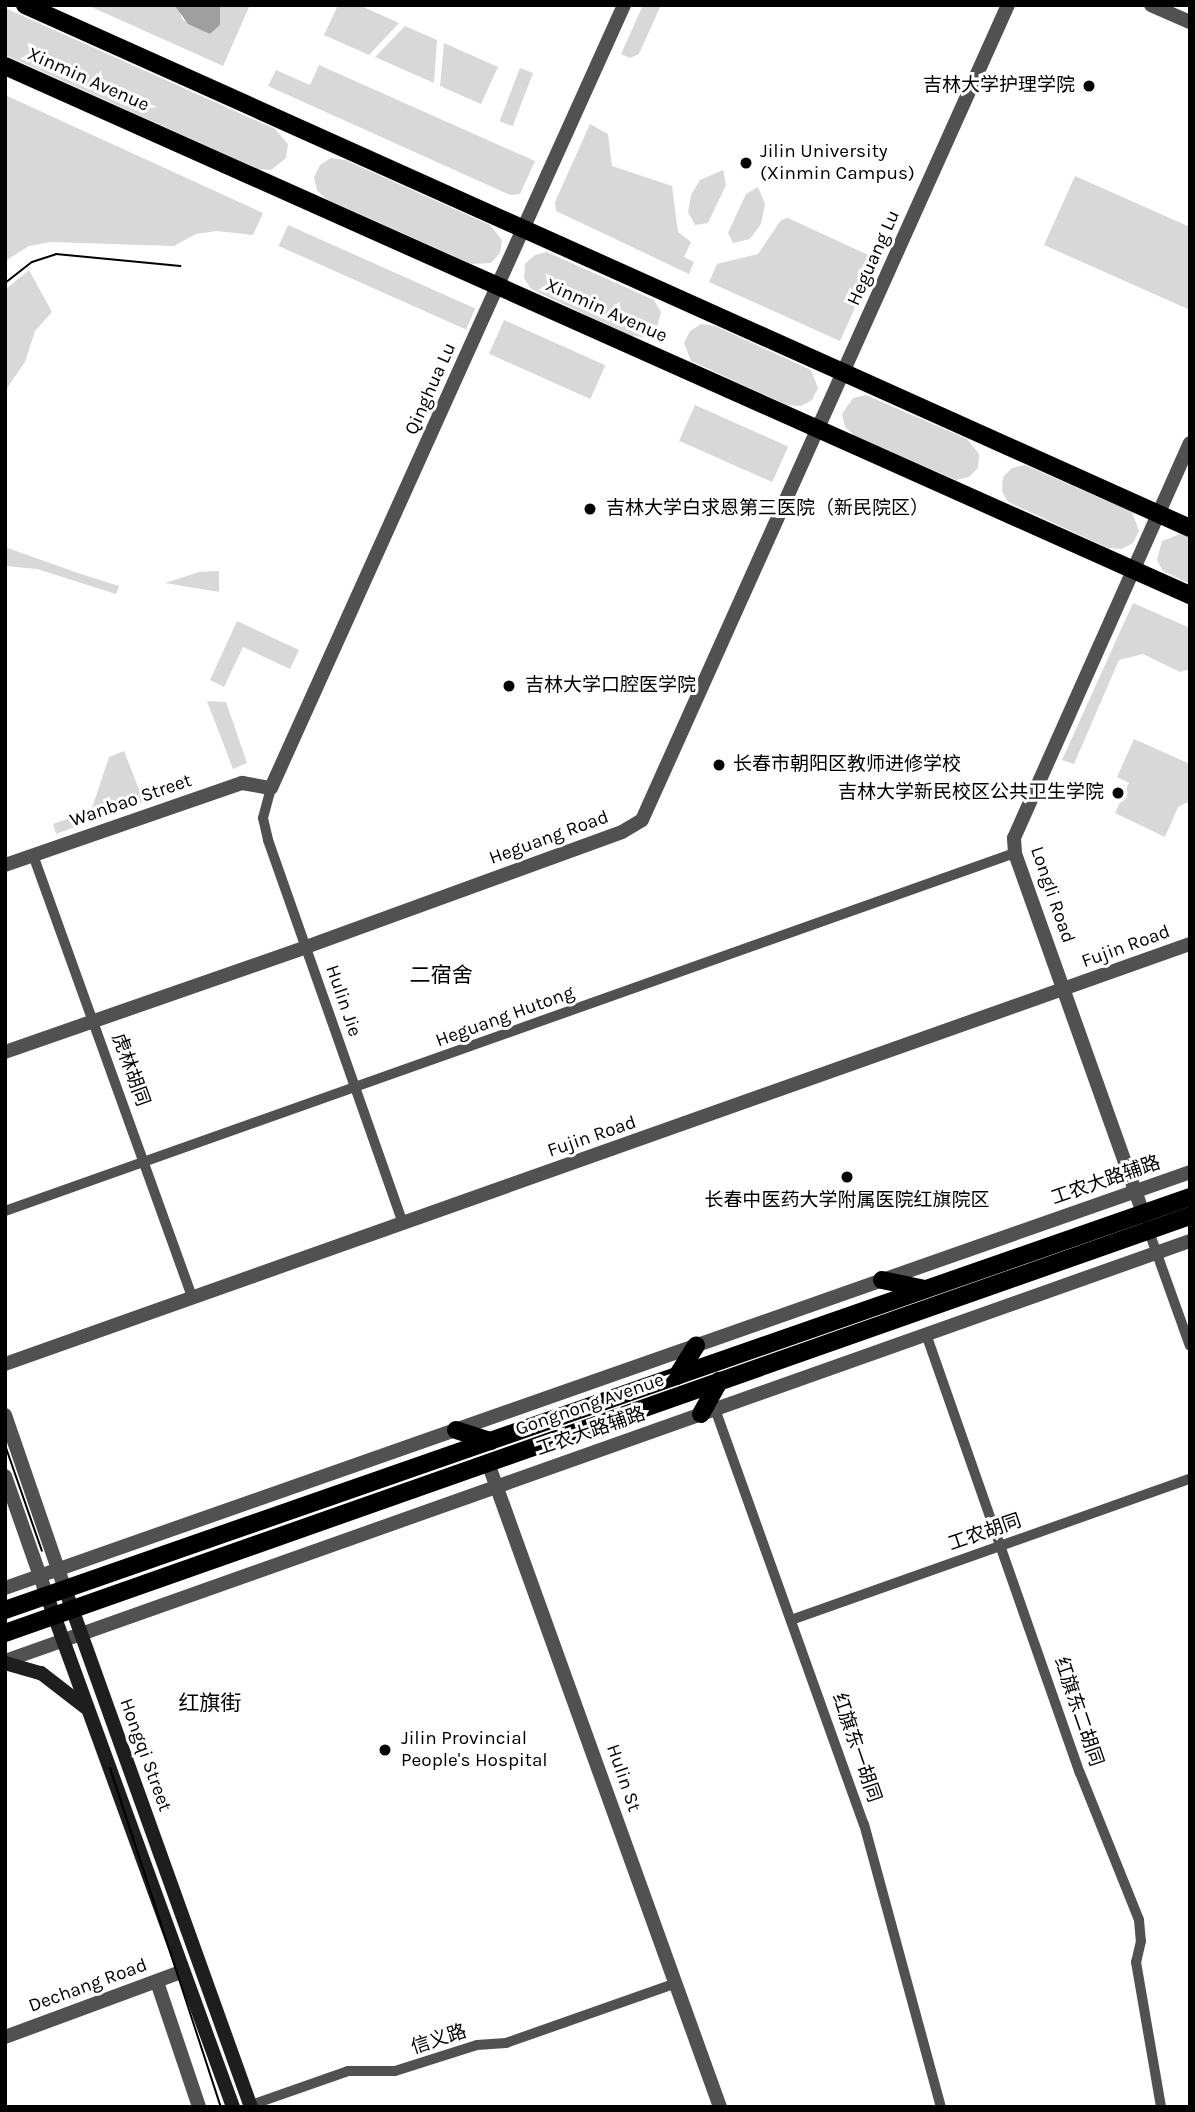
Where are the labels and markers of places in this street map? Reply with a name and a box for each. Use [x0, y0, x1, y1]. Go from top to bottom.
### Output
place label: 吉林大学护理学院 [923, 75, 1075, 97]
marker: 吉林大学护理学院 [1081, 78, 1097, 94]
place label: Jilin University (Xinmin Campus) [760, 141, 915, 185]
marker: Jilin University (Xinmin Campus) [738, 155, 754, 171]
place label: 吉林大学白求恩第三医院（新民院区） [606, 498, 929, 520]
marker: 吉林大学白求恩第三医院（新民院区） [580, 499, 600, 519]
place label: 吉林大学口腔医学院 [525, 675, 696, 697]
marker: 吉林大学口腔医学院 [499, 676, 519, 696]
place label: 长春市朝阳区教师进修学校 [733, 754, 961, 776]
marker: 长春市朝阳区教师进修学校 [711, 757, 727, 773]
place label: 吉林大学新民校区公共卫生学院 [838, 782, 1104, 804]
marker: 吉林大学新民校区公共卫生学院 [1110, 785, 1126, 801]
marker: 长春中医药大学附属医院红旗院区 [837, 1167, 857, 1187]
place label: 长春中医药大学附属医院红旗院区 [705, 1190, 989, 1212]
place label: Jilin Provincial People's Hospital [401, 1728, 548, 1772]
marker: Jilin Provincial People's Hospital [375, 1740, 395, 1760]

